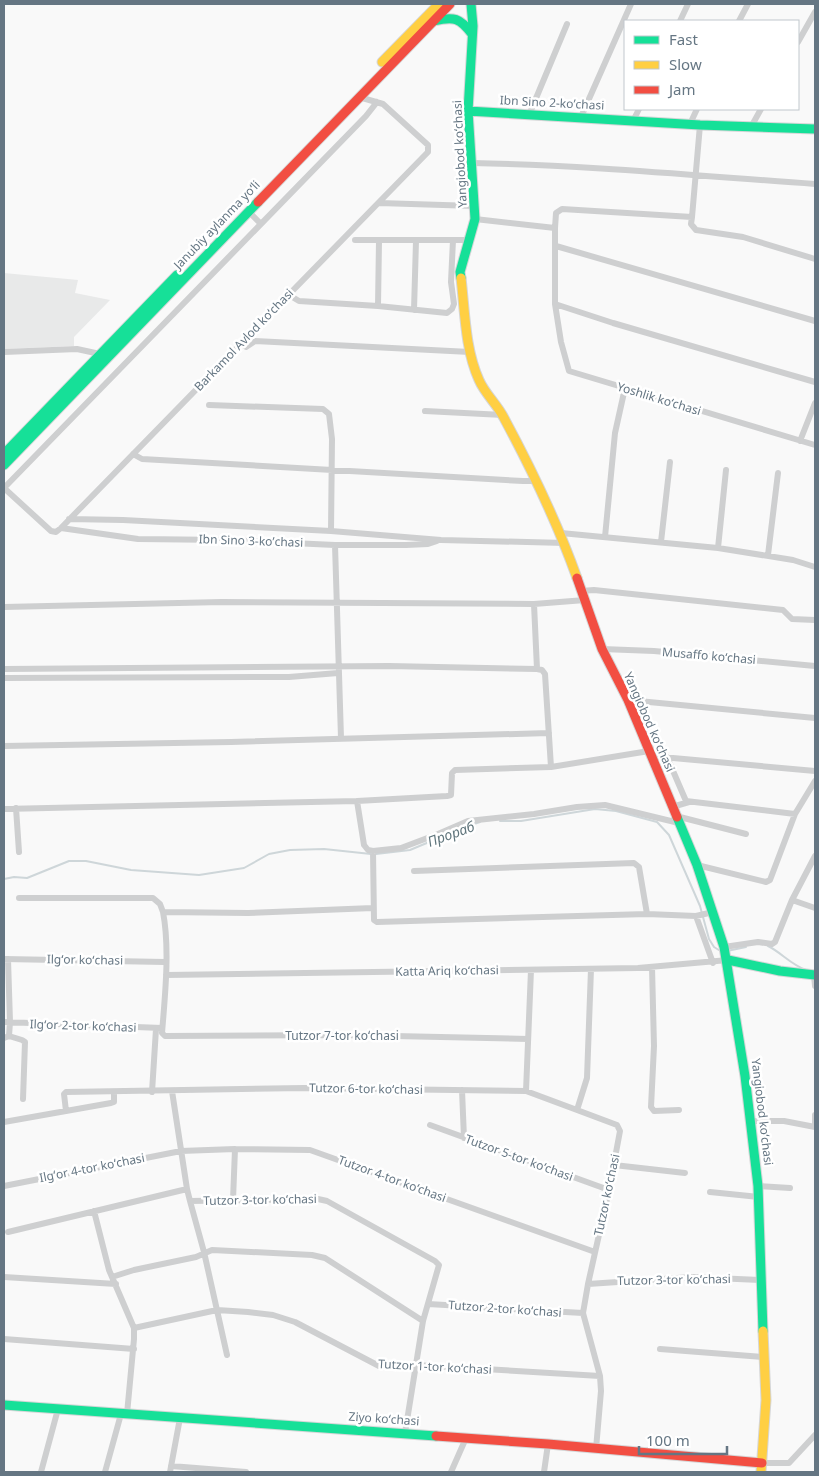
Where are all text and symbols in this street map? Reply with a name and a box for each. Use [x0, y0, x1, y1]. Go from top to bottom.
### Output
legend [624, 20, 799, 110]
text: Fast [669, 29, 698, 49]
text: Slow [669, 54, 702, 74]
text: Jam [667, 79, 696, 99]
street label: Ibn Sino 2-koʼchasi [499, 91, 605, 114]
street label: Yangiobod koʻchasi [448, 100, 471, 208]
street label: Janubiy aylanma yoʻli [169, 177, 264, 274]
street label: Barkamol Avlod koʻchasi [190, 285, 297, 395]
street label: Yoshlik koʻchasi [615, 378, 703, 419]
street label: Ibn Sino 3-koʼchasi [198, 530, 304, 551]
street label: Musaffo koʻchasi [662, 643, 757, 668]
street label: Yangiobod koʻchasi [620, 669, 679, 774]
water label: Прораб [425, 816, 477, 851]
street label: Ilgʻor koʻchasi [47, 950, 123, 969]
street label: Katta Ariq koʻchasi [395, 961, 499, 980]
street label: Ilgʻor 2-tor koʻchasi [29, 1015, 137, 1036]
street label: Tutzor 7-tor koʻchasi [285, 1027, 399, 1044]
street label: Yangiobod koʻchasi [747, 1057, 777, 1166]
street label: Tutzor 6-tor koʻchasi [309, 1079, 423, 1098]
street label: Tutzor 5-tor koʻchasi [463, 1130, 576, 1185]
street label: Ilgʻor 4-tor koʻchasi [38, 1149, 146, 1186]
street label: Tutzor 4-tor koʻchasi [336, 1151, 449, 1206]
street label: Tutzor koʻchasi [590, 1152, 623, 1237]
street label: Tutzor 3-tor koʻchasi [203, 1190, 317, 1209]
street label: Tutzor 3-tor koʻchasi [617, 1270, 731, 1289]
street label: Tutzor 2-tor koʻchasi [448, 1296, 562, 1321]
street label: Tutzor 1-tor koʻchasi [378, 1355, 492, 1378]
street label: Ziyo koʻchasi [348, 1408, 420, 1429]
scale bar [639, 1424, 726, 1456]
text: 100 m [646, 1430, 690, 1450]

